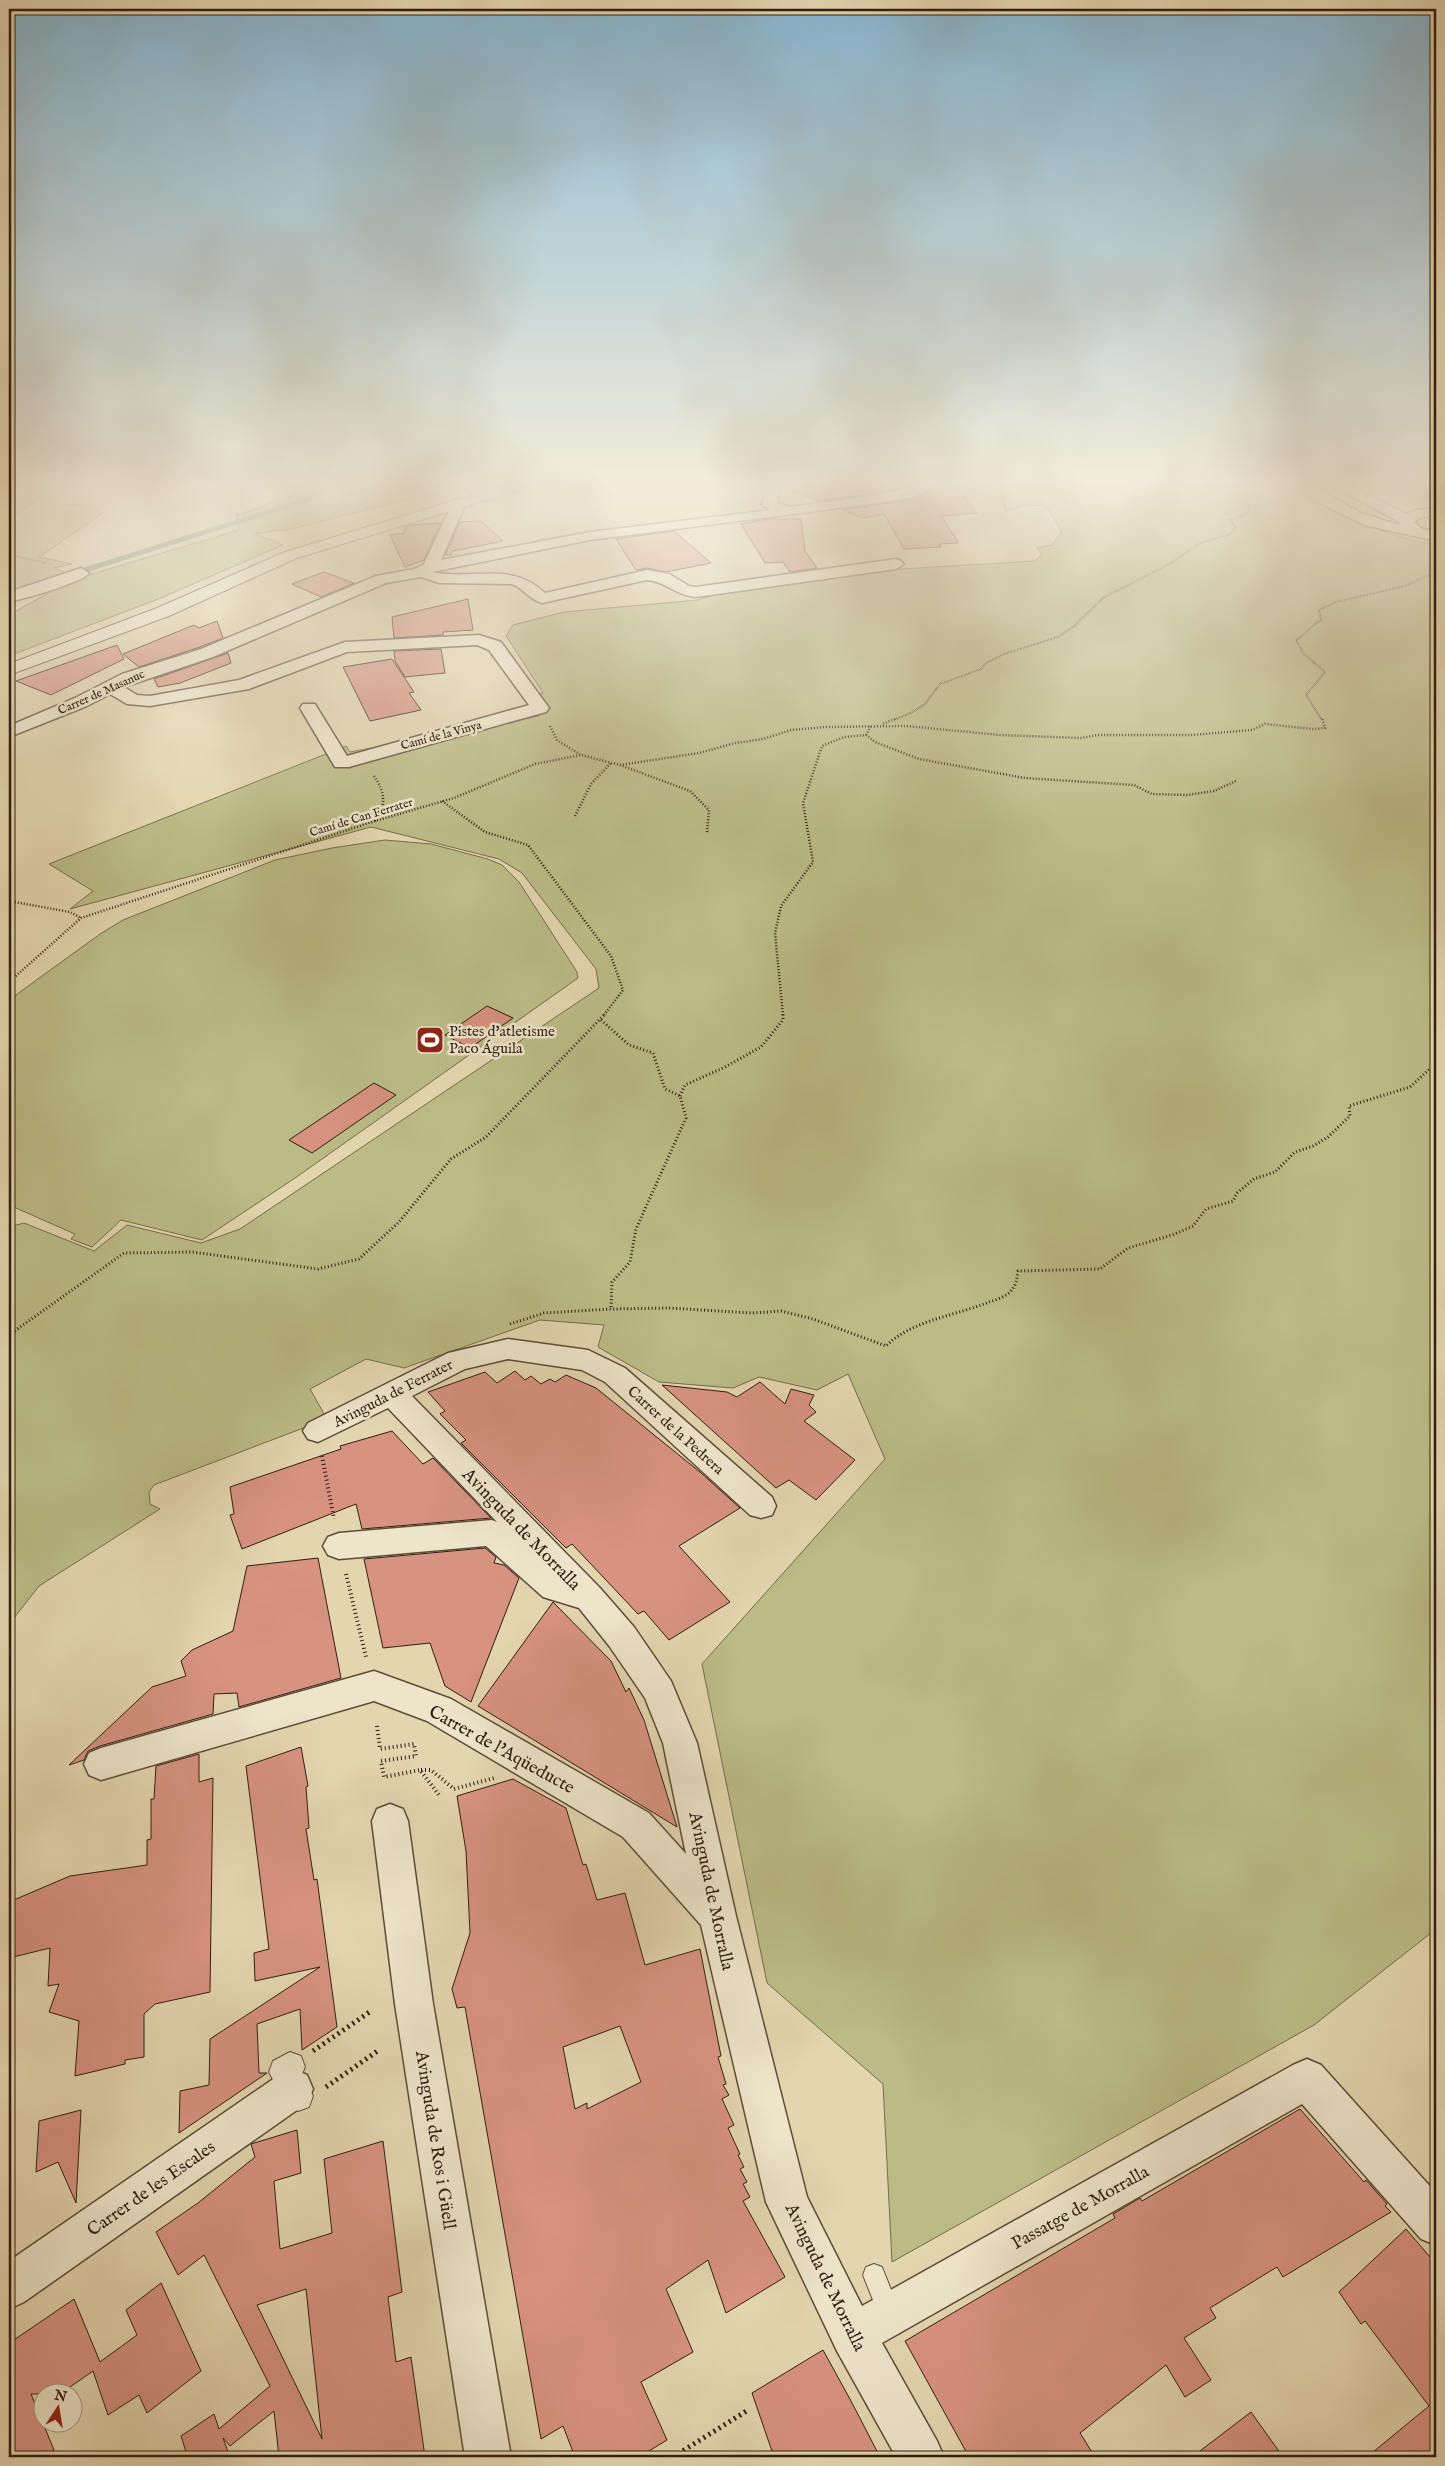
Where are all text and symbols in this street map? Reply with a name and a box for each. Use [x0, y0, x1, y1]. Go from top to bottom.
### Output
street label: Carrer de Masanuc [56, 667, 147, 718]
street label: Camí de la Vinya [399, 717, 484, 753]
street label: Camí de Can Ferrater [308, 794, 415, 840]
place label: Pistes d'atletisme Paco Águila [449, 1022, 555, 1058]
sports icon: Pistes d'atletisme Paco Águila [415, 1025, 445, 1055]
street label: Avinguda de Ferrater [329, 1355, 457, 1432]
street label: Carrer de la Pedrera [623, 1382, 728, 1479]
street label: Avinguda de Morralla [456, 1463, 585, 1596]
street label: Carrer de l'Aqüeducte [424, 1701, 578, 1800]
street label: Avinguda de Morralla [682, 1809, 739, 1973]
street label: Avinguda de Ros i Güell [409, 2048, 460, 2231]
street label: Carrer de les Escales [83, 2136, 221, 2242]
street label: Passatge de Morralla [1008, 2161, 1154, 2256]
street label: Avinguda de Morralla [778, 2199, 870, 2355]
north arrow [32, 2384, 82, 2434]
text: N [52, 2386, 68, 2406]

